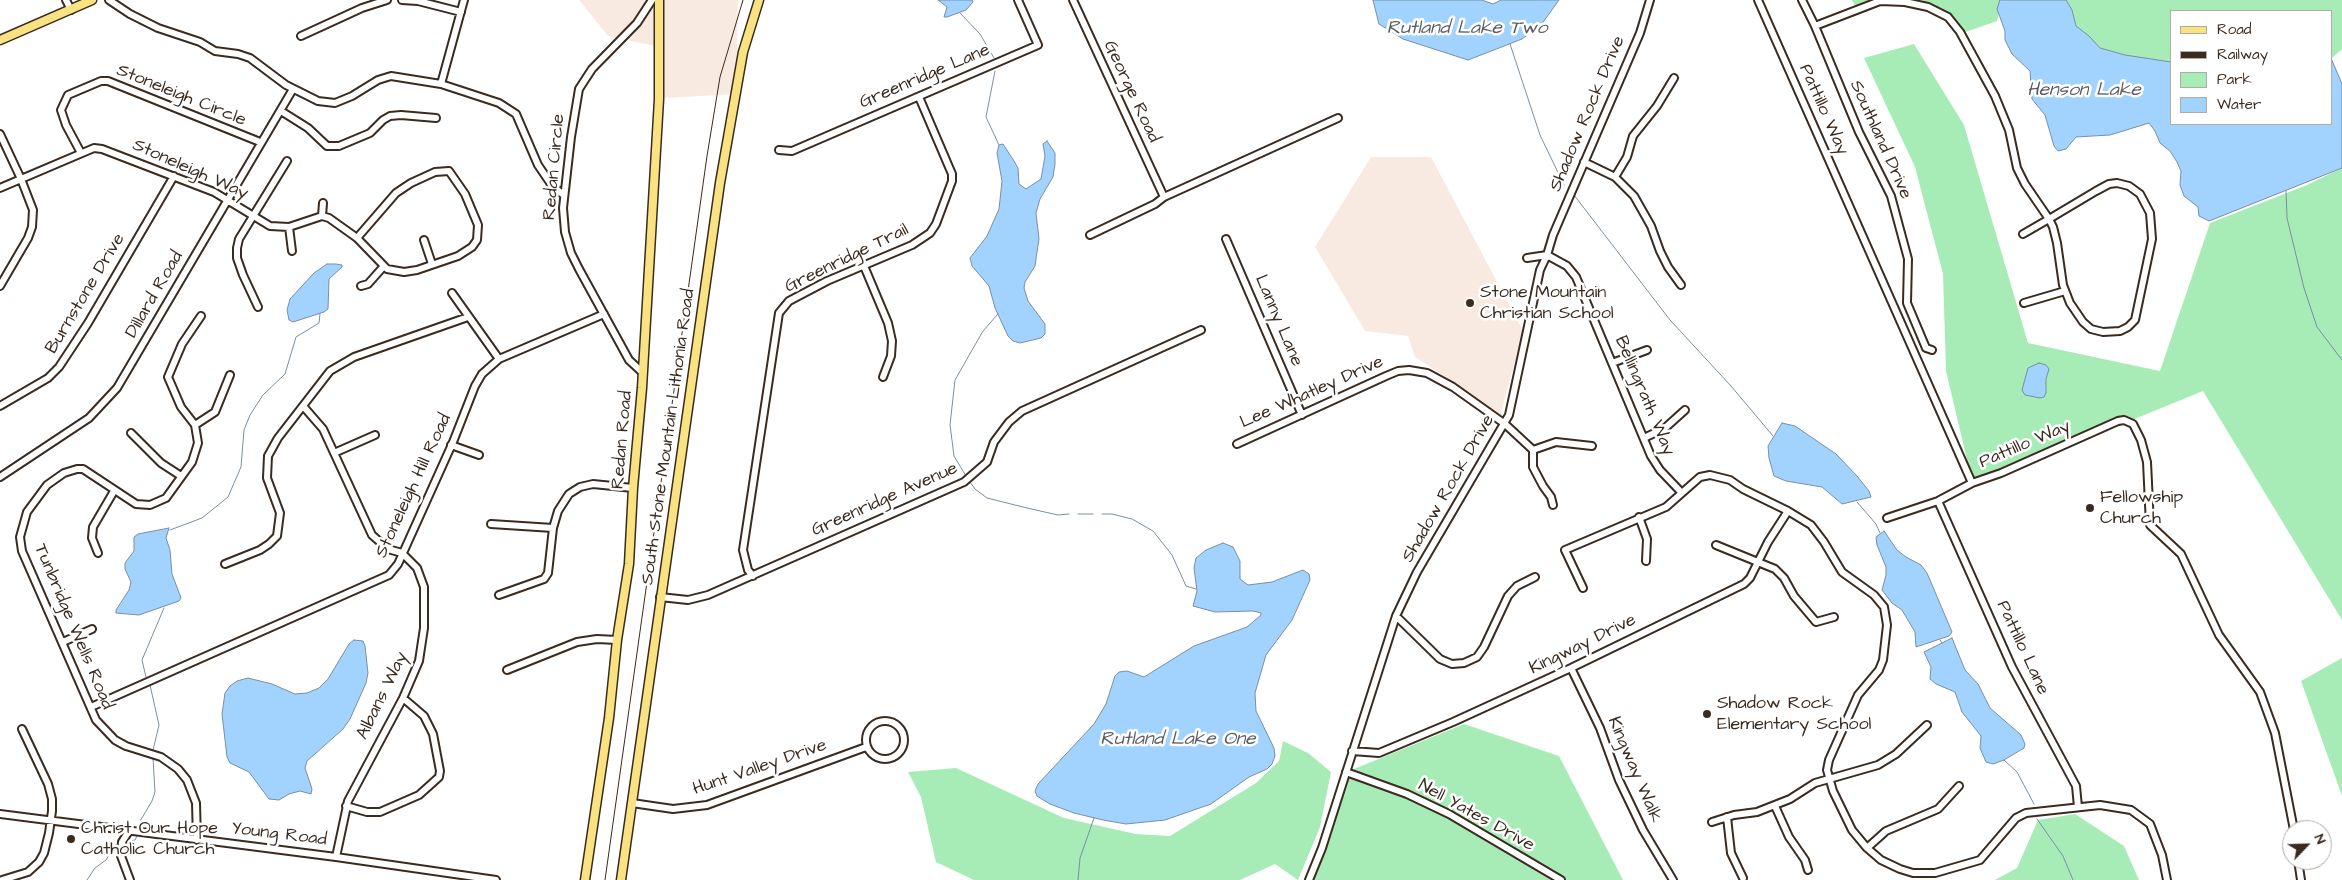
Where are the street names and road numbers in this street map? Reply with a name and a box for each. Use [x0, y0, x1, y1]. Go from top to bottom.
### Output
street label: Shadow Rock Drive [1545, 33, 1631, 195]
street label: George Road [1098, 38, 1164, 146]
street label: Greenridge Lane [857, 40, 993, 114]
street label: Stoneleigh Circle [113, 60, 249, 132]
street label: Pattillo Way [1793, 61, 1853, 159]
street label: Southland Drive [1844, 77, 1916, 203]
street label: Redan Circle [540, 113, 570, 221]
street label: Stoneleigh Way [129, 135, 251, 205]
street label: Greenridge Trail [782, 220, 912, 298]
street label: Burnstone Drive [42, 230, 130, 358]
street label: Dillard Road [121, 248, 189, 342]
street label: Lanny Lane [1249, 272, 1307, 370]
street label: South Stone Mountain Lithonia Road [638, 288, 700, 586]
street label: Bellingrath Way [1609, 333, 1679, 459]
street label: Lee Whatley Drive [1237, 352, 1387, 434]
street label: Redan Road [608, 390, 638, 490]
street label: Stoneleigh Hill Road [371, 411, 457, 561]
street label: Shadow Rock Drive [1398, 411, 1500, 567]
street label: Pattillo Way [1976, 416, 2074, 474]
street label: Greenridge Avenue [809, 458, 961, 542]
street label: Tunbridge Wells Road [28, 541, 118, 713]
street label: Pattillo Lane [1991, 598, 2053, 698]
street label: Kingway Drive [1526, 610, 1640, 680]
street label: Albans Way [353, 649, 413, 743]
street label: Kingway Walk [1602, 714, 1666, 826]
street label: Hunt Valley Drive [690, 735, 830, 801]
street label: Nell Yates Drive [1414, 775, 1538, 857]
street label: Young Road [230, 818, 328, 852]

